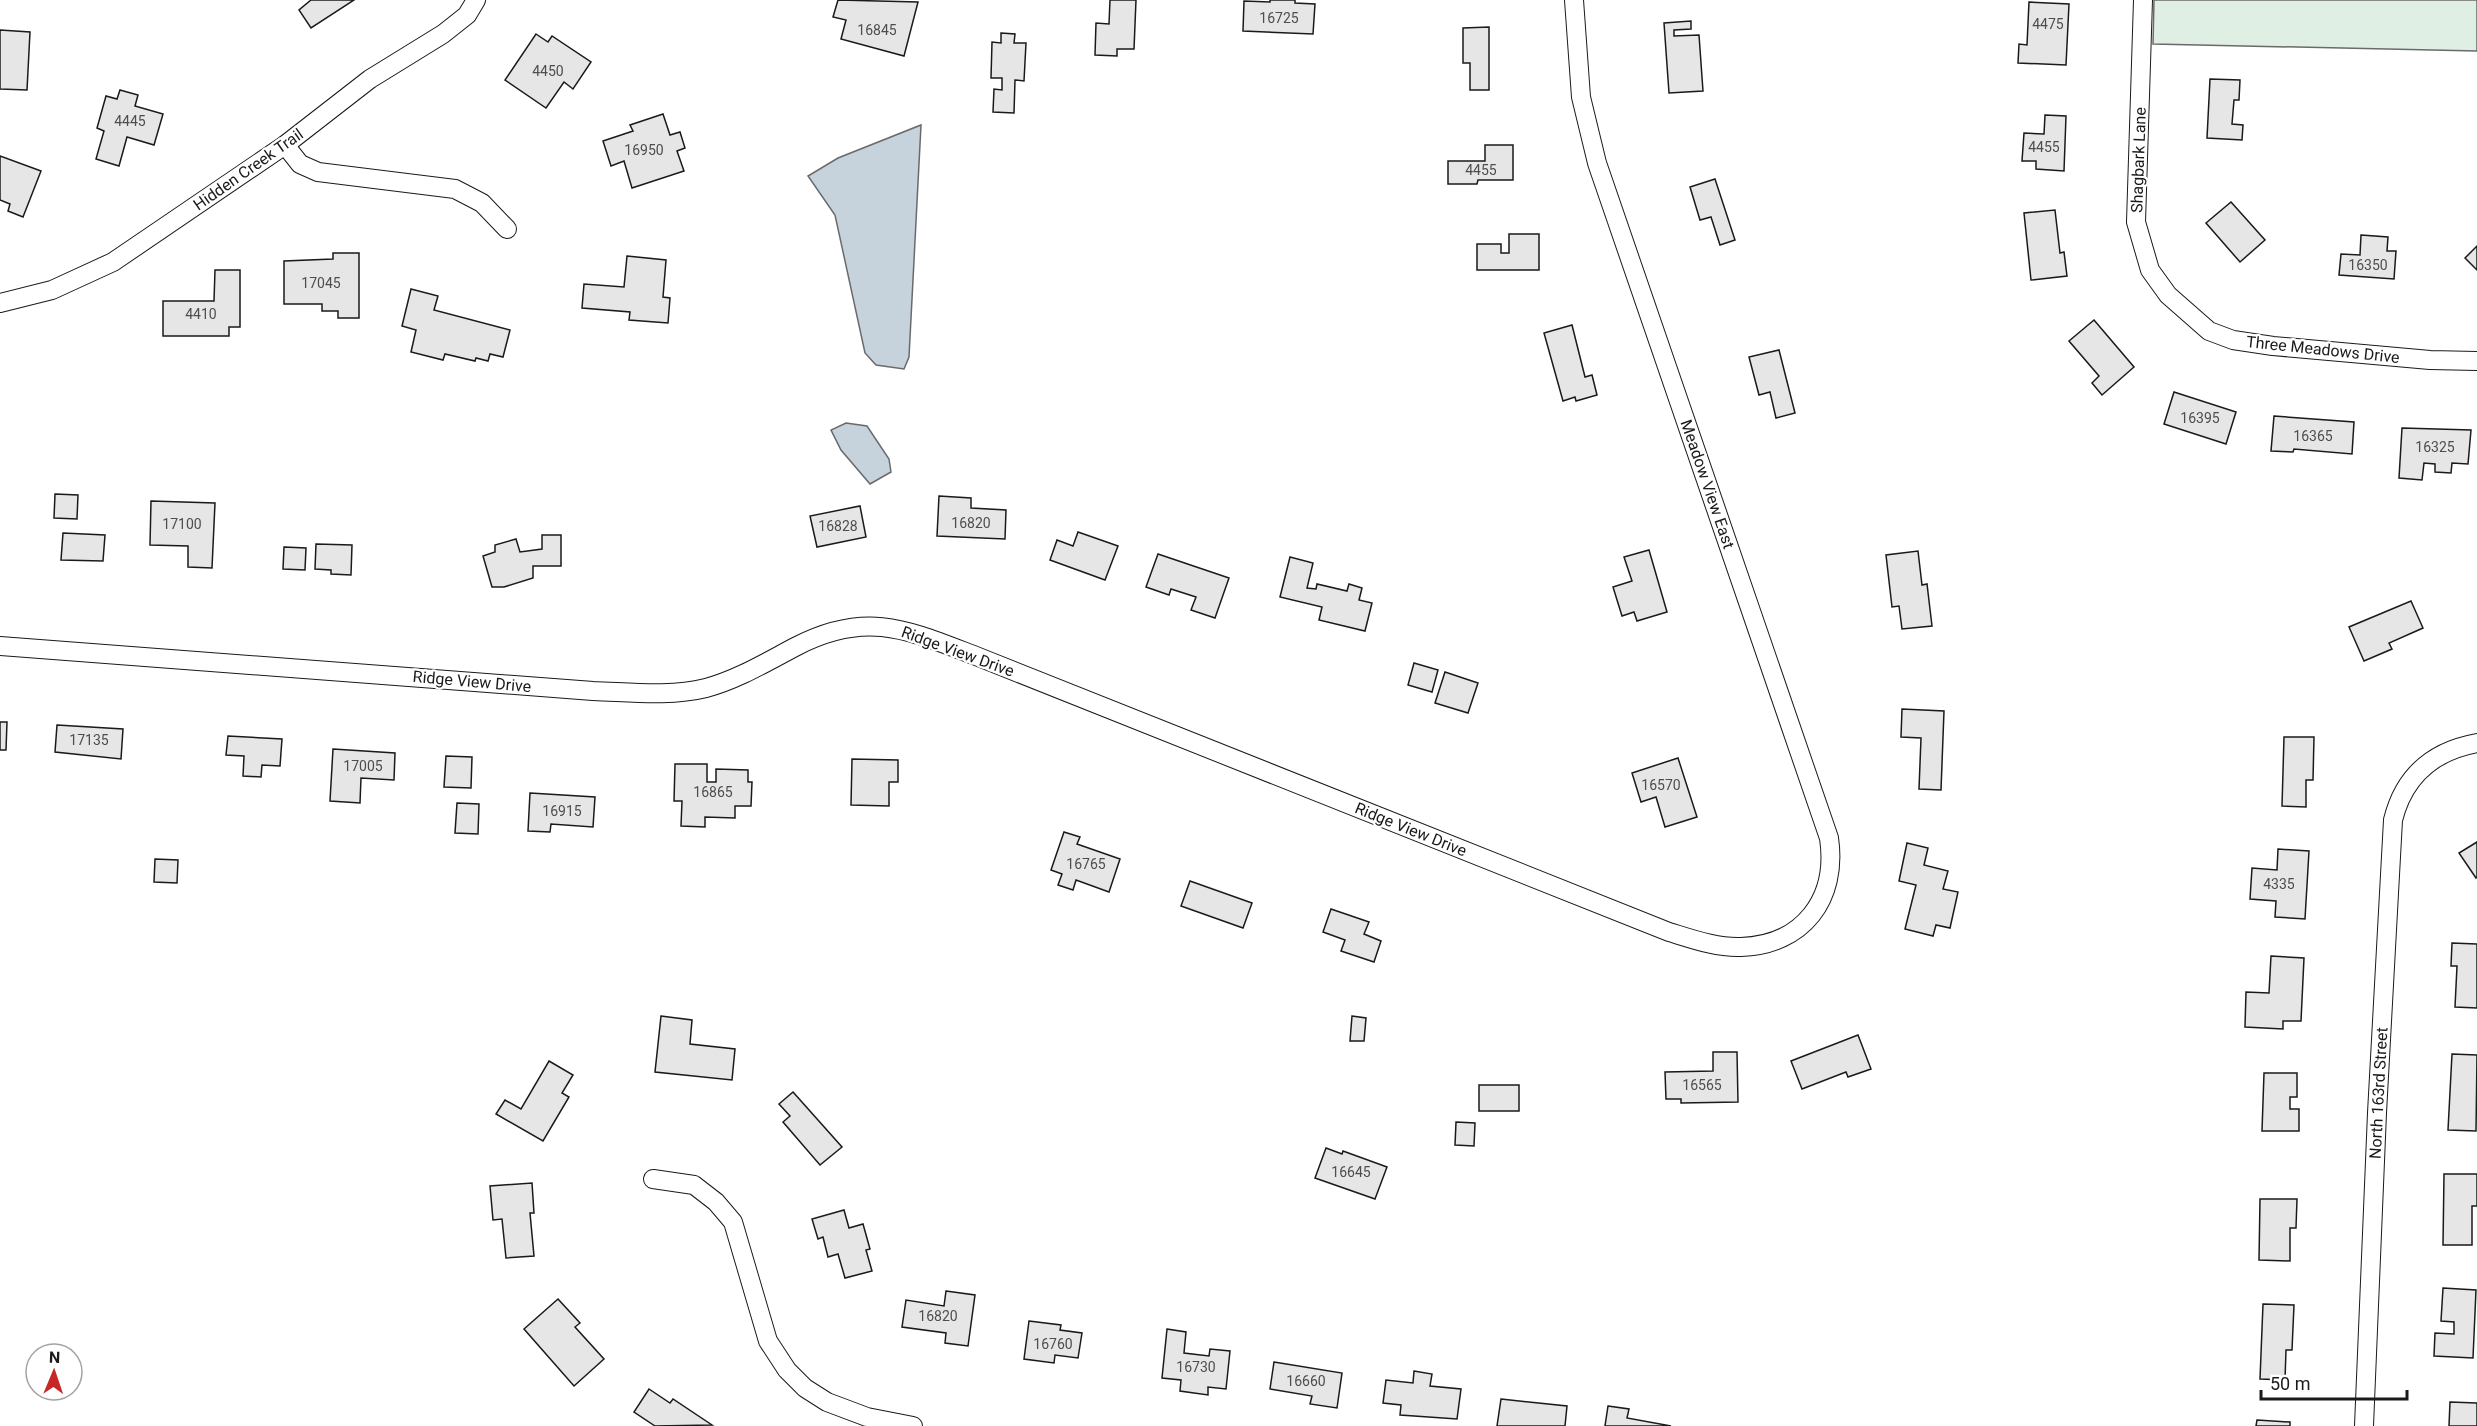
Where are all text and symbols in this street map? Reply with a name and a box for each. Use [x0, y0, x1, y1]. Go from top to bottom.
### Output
house number: 16725 [1259, 10, 1299, 26]
house number: 4475 [2032, 16, 2064, 32]
house number: 16845 [857, 22, 897, 38]
house number: 4450 [532, 63, 564, 79]
street label: Shagbark Lane [2127, 107, 2150, 213]
house number: 4445 [114, 113, 146, 129]
street label: Hidden Creek Trail [190, 124, 307, 214]
house number: 4455 [2028, 139, 2060, 155]
house number: 16950 [624, 142, 664, 158]
house number: 4455 [1465, 162, 1497, 178]
house number: 16350 [2348, 257, 2388, 273]
house number: 17045 [301, 275, 341, 291]
house number: 4410 [185, 306, 217, 322]
street label: Three Meadows Drive [2245, 332, 2401, 367]
house number: 16395 [2180, 410, 2220, 426]
street label: Meadow View East [1677, 417, 1739, 551]
house number: 16365 [2293, 428, 2333, 444]
house number: 16325 [2415, 439, 2455, 455]
house number: 16820 [951, 515, 991, 531]
house number: 17100 [162, 516, 202, 532]
house number: 16828 [818, 518, 858, 534]
street label: Ridge View Drive [899, 622, 1017, 681]
street label: Ridge View Drive [412, 667, 532, 696]
house number: 17135 [69, 732, 109, 748]
house number: 17005 [343, 758, 383, 774]
house number: 16570 [1641, 777, 1681, 793]
house number: 16865 [693, 784, 733, 800]
street label: Ridge View Drive [1352, 798, 1469, 861]
house number: 16915 [542, 803, 582, 819]
house number: 16765 [1066, 856, 1106, 872]
house number: 4335 [2263, 876, 2295, 892]
street label: North 163rd Street [2366, 1027, 2391, 1159]
house number: 16565 [1682, 1077, 1722, 1093]
house number: 16645 [1331, 1164, 1371, 1180]
house number: 16820 [918, 1308, 958, 1324]
house number: 16760 [1033, 1336, 1073, 1352]
north arrow [24, 1342, 84, 1402]
text: N [49, 1348, 60, 1367]
house number: 16730 [1176, 1359, 1216, 1375]
scale bar [2261, 1363, 2406, 1401]
house number: 16660 [1286, 1373, 1326, 1389]
text: 50 m [2270, 1373, 2310, 1394]

